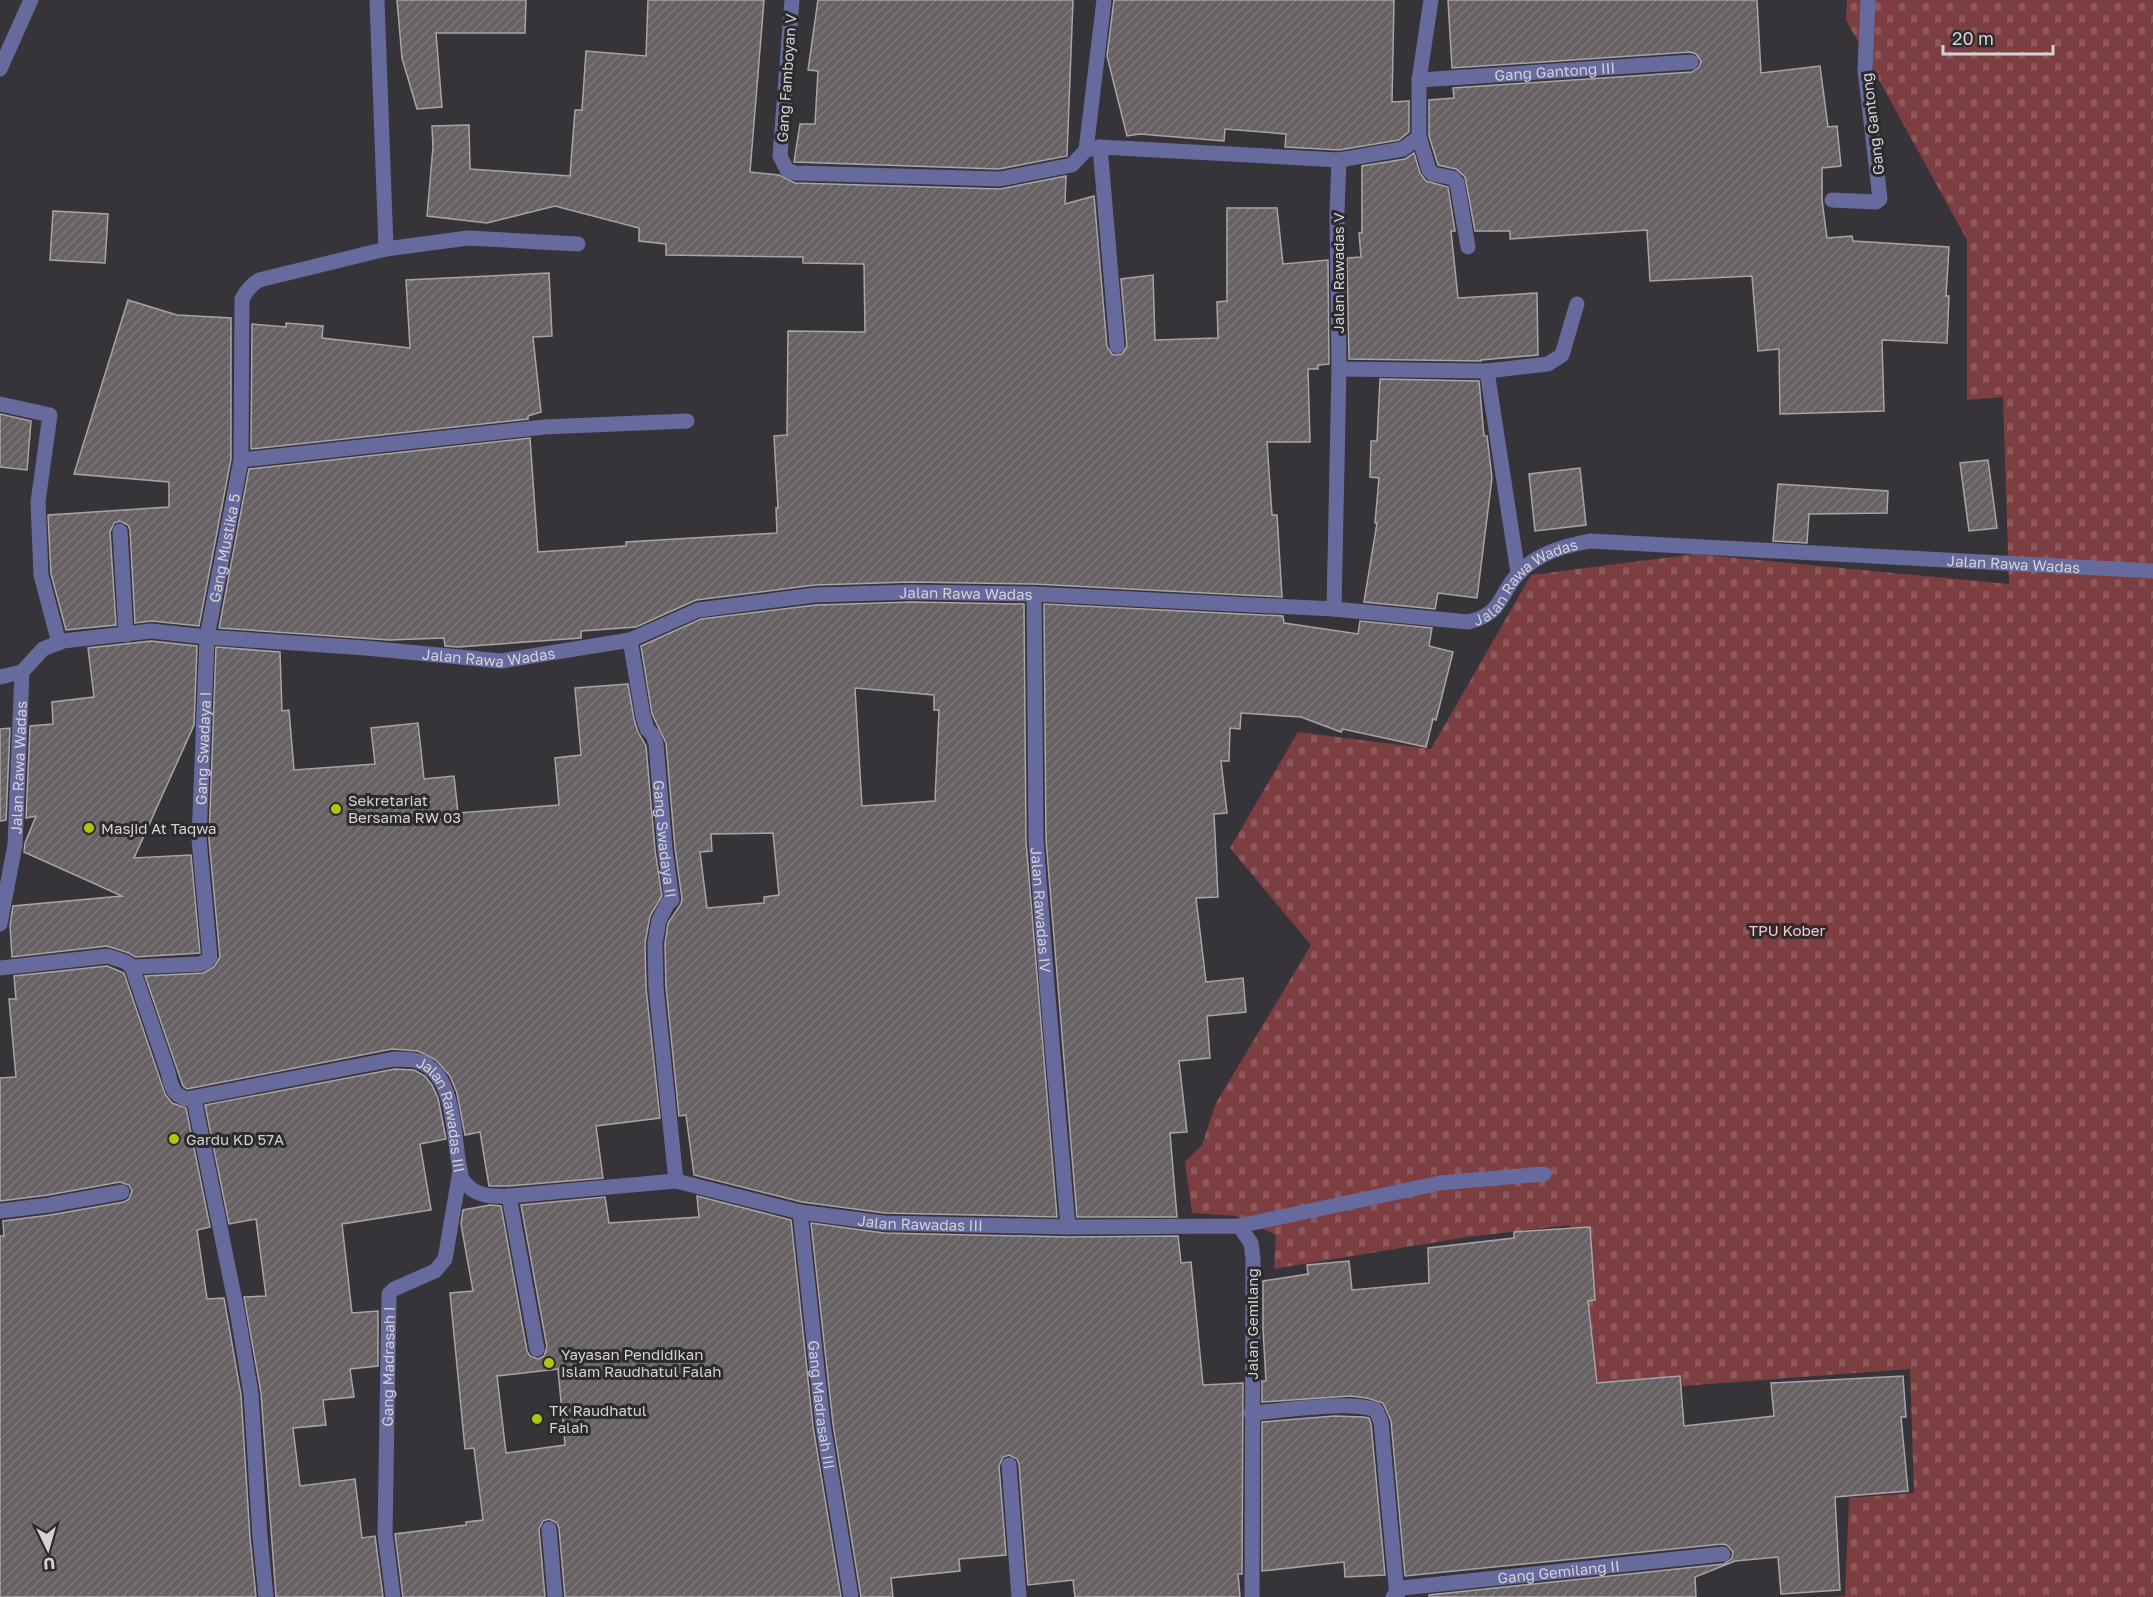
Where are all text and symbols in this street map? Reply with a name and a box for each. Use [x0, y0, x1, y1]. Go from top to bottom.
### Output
street label: Gang Famboyan V [773, 13, 799, 143]
scale bar [1943, 18, 2052, 56]
text: 20 m [1952, 27, 1994, 49]
street label: Gang Gantong III [1494, 58, 1616, 84]
street label: Gang Gantong [1857, 72, 1887, 176]
street label: Jalan Rawadas V [1329, 212, 1347, 334]
street label: Gang Mustika 5 [205, 492, 243, 604]
street label: Jalan Rawa Wadas [1471, 535, 1579, 629]
street label: Jalan Rawa Wadas [1946, 551, 2081, 576]
street label: Jalan Rawa Wadas [899, 583, 1033, 603]
street label: Jalan Rawa Wadas [422, 643, 556, 670]
street label: Gang Swadaya I [191, 691, 214, 805]
street label: Jalan Rawa Wadas [6, 700, 30, 835]
street label: Gang Swadaya II [650, 779, 681, 899]
place label: Sekretariat Bersama RW 03 [348, 791, 461, 826]
marker: Sekretariat Bersama RW 03 [329, 802, 343, 816]
place label: Masjid At Taqwa [101, 819, 217, 837]
marker: Masjid At Taqwa [82, 821, 96, 835]
street label: Jalan Rawadas IV [1028, 846, 1055, 973]
park label: TPU Kober [1749, 921, 1825, 939]
street label: Jalan Rawadas III [414, 1052, 469, 1174]
place label: Gardu KD 57A [186, 1130, 284, 1148]
marker: Gardu KD 57A [167, 1132, 181, 1146]
street label: Jalan Rawadas III [857, 1211, 983, 1234]
street label: Jalan Gemilang [1243, 1268, 1261, 1380]
street label: Gang Madrasah I [378, 1306, 398, 1427]
street label: Gang Madrasah III [805, 1339, 839, 1470]
place label: Yayasan Pendidikan Islam Raudhatul Falah [561, 1345, 722, 1380]
marker: Yayasan Pendidikan Islam Raudhatul Falah [542, 1356, 556, 1370]
place label: TK Raudhatul Falah [549, 1401, 647, 1436]
marker: TK Raudhatul Falah [530, 1412, 544, 1426]
north arrow [18, 1519, 78, 1579]
text: U [43, 1553, 56, 1574]
street label: Gang Gemilang II [1496, 1556, 1620, 1587]

